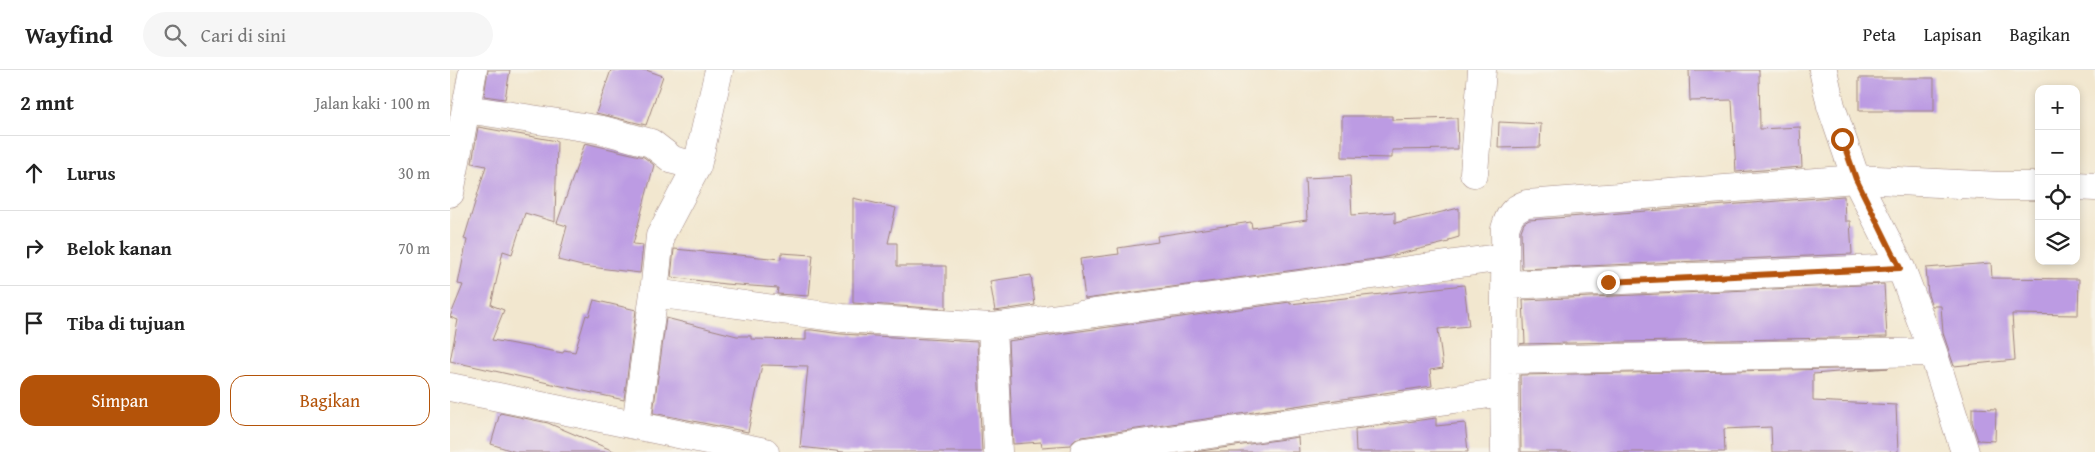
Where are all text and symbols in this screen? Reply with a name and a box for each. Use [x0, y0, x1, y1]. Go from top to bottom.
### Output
search box [143, 12, 493, 57]
text: Wayfind [25, 17, 113, 52]
icon: search [161, 21, 189, 49]
text: Cari di sini [201, 21, 286, 49]
text: Peta [1863, 21, 1896, 48]
text: Lapisan [1924, 21, 1982, 48]
text: Bagikan [2010, 21, 2070, 48]
map controls [2035, 85, 2080, 265]
button: + [2035, 85, 2080, 130]
text: 2 mnt [20, 87, 74, 118]
text: Jalan kaki · 100 m [315, 91, 430, 115]
route start [1831, 128, 1854, 151]
button: − [2035, 130, 2080, 175]
icon: ahead [20, 159, 48, 187]
text: Lurus [67, 159, 116, 187]
text: 30 m [398, 161, 430, 185]
button: locate [2035, 175, 2080, 220]
button: layers [2035, 220, 2080, 265]
icon: right [20, 234, 48, 262]
text: Belok kanan [67, 234, 172, 262]
text: 70 m [398, 236, 430, 260]
route end [1597, 271, 1620, 294]
icon: arrive [20, 309, 48, 337]
text: Tiba di tujuan [67, 309, 185, 337]
button: Simpan [20, 375, 220, 426]
button: Bagikan [230, 375, 430, 426]

